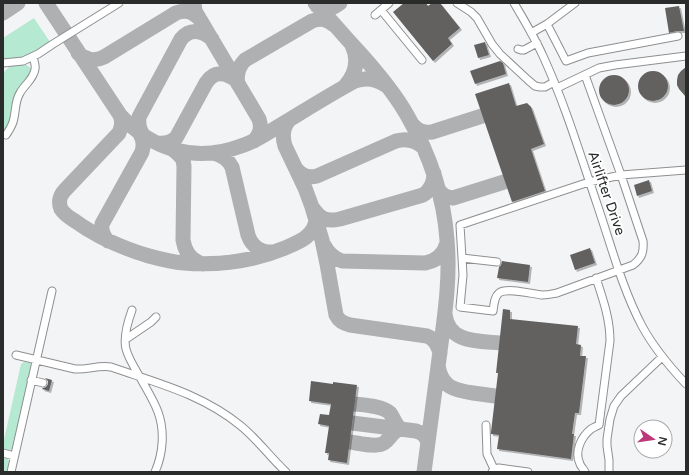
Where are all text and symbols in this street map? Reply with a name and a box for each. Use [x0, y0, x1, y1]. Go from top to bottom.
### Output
street label: Airlifter Drive [584, 149, 629, 238]
north arrow [633, 419, 673, 459]
text: N [655, 435, 670, 447]

